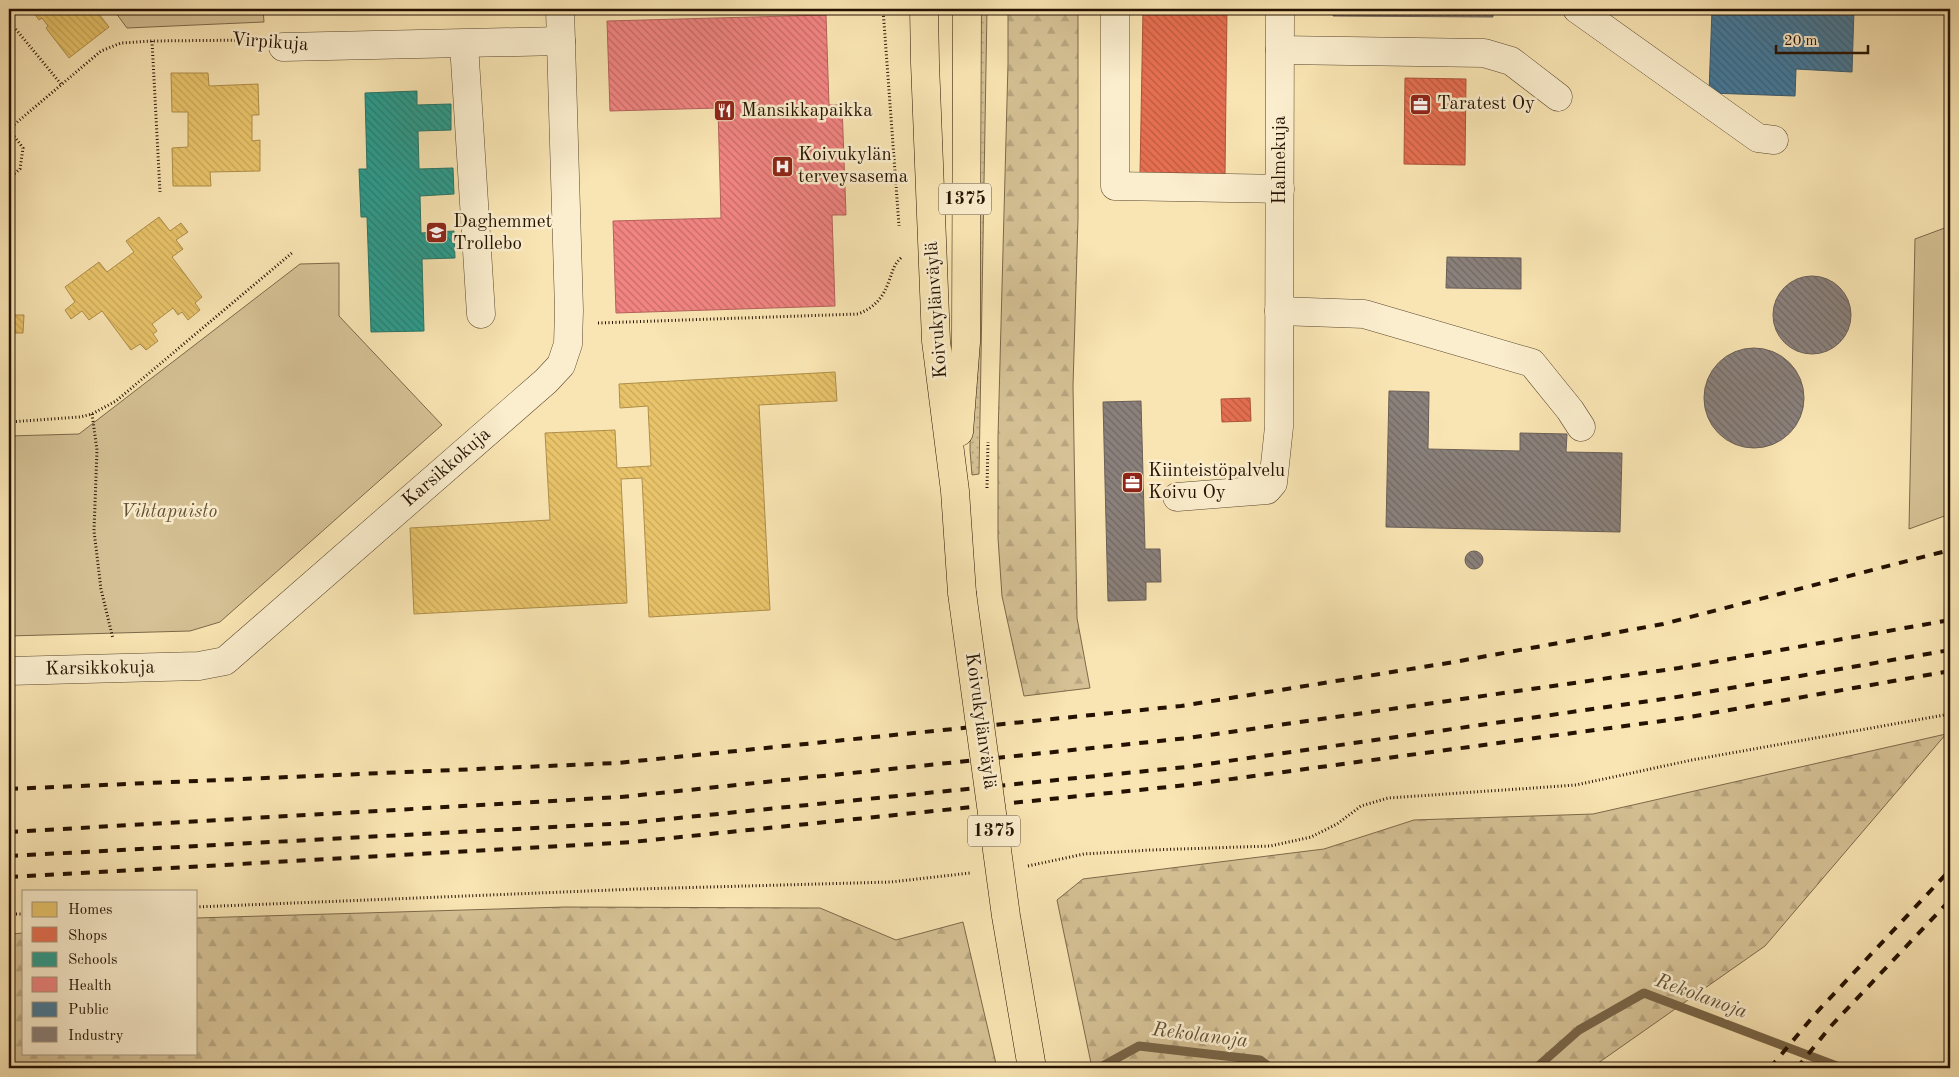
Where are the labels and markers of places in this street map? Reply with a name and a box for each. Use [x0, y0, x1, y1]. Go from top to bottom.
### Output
office icon: Taratest Oy [1409, 92, 1433, 116]
place label: Taratest Oy [1437, 95, 1535, 114]
restaurant icon: Mansikkapaikka [713, 99, 737, 123]
place label: Mansikkapaikka [741, 102, 873, 121]
place label: Koivukylän terveysasema [798, 146, 909, 187]
hospital icon: Koivukylän terveysasema [770, 154, 794, 178]
place label: Daghemmet Trollebo [453, 213, 552, 254]
school or university icon: Daghemmet Trollebo [425, 221, 449, 245]
place label: Kiinteistöpalvelu Koivu Oy [1148, 462, 1285, 503]
office icon: Kiinteistöpalvelu Koivu Oy [1120, 470, 1144, 494]

